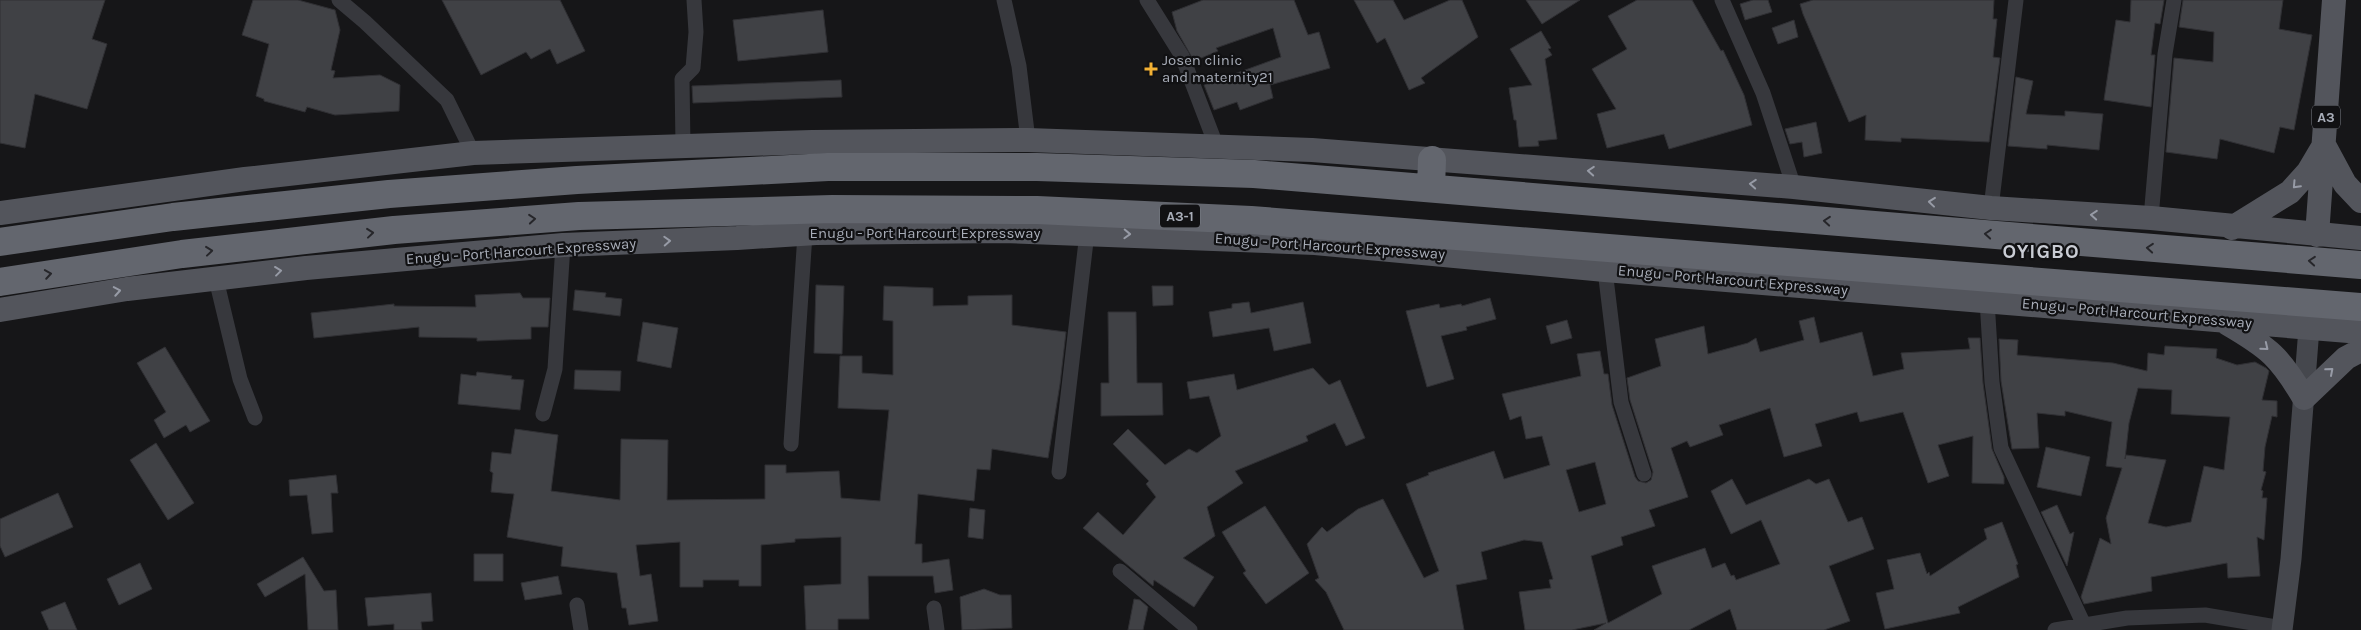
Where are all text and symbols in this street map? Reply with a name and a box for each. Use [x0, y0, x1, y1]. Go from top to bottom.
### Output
place label: Josen clinic and maternity21 [1162, 51, 1273, 86]
marker: Josen clinic and maternity21 [1144, 62, 1158, 76]
road number: A3 [2312, 105, 2340, 128]
one-way arrow [1587, 166, 1595, 177]
one-way arrow [1749, 178, 1757, 189]
one-way arrow [2293, 179, 2302, 188]
one-way arrow [1928, 197, 1936, 208]
road number: A3-1 [1160, 205, 1200, 228]
one-way arrow [2090, 209, 2098, 220]
one-way arrow [529, 214, 537, 225]
one-way arrow [1822, 216, 1830, 227]
street label: Enugu - Port Harcourt Expressway [810, 224, 1040, 242]
one-way arrow [367, 228, 375, 239]
one-way arrow [1123, 229, 1131, 240]
street label: Enugu - Port Harcourt Expressway [1214, 229, 1446, 263]
one-way arrow [1984, 229, 1992, 240]
street label: Enugu - Port Harcourt Expressway [405, 234, 637, 268]
one-way arrow [663, 236, 671, 247]
district label: OYIGBO [2002, 240, 2080, 263]
one-way arrow [2146, 242, 2154, 253]
one-way arrow [205, 246, 213, 257]
one-way arrow [2308, 256, 2316, 267]
street label: Enugu - Port Harcourt Expressway [1617, 261, 1849, 299]
one-way arrow [275, 266, 283, 277]
one-way arrow [44, 270, 53, 280]
one-way arrow [113, 286, 122, 297]
street label: Enugu - Port Harcourt Expressway [2021, 294, 2253, 332]
one-way arrow [2259, 341, 2268, 349]
one-way arrow [2325, 368, 2334, 377]

